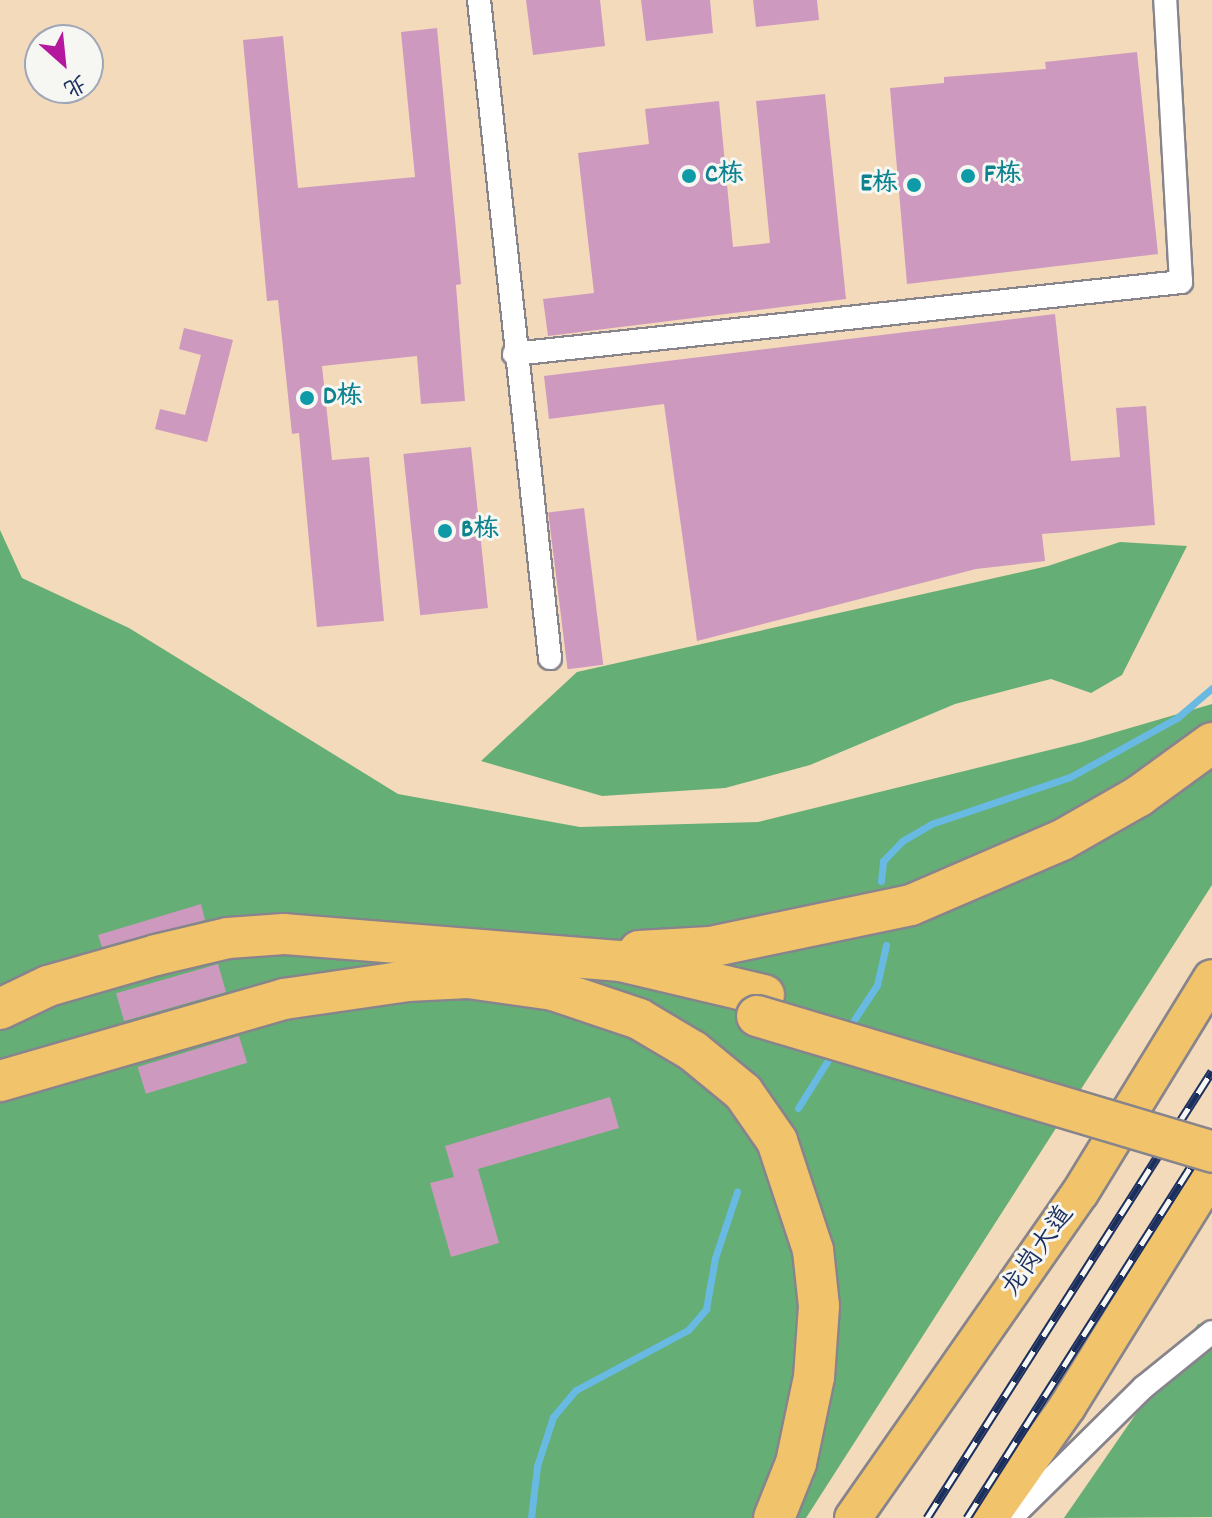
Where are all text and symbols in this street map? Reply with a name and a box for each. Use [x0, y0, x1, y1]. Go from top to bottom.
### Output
north arrow [24, 24, 104, 104]
text: 北 [57, 65, 91, 103]
place label: C栋 [705, 160, 744, 192]
place label: F栋 [984, 160, 1022, 192]
marker: C栋 [680, 167, 698, 185]
marker: F栋 [959, 167, 977, 185]
place label: E栋 [860, 169, 898, 201]
marker: E栋 [905, 176, 923, 194]
place label: D栋 [323, 382, 362, 414]
marker: D栋 [298, 389, 316, 407]
place label: B栋 [461, 515, 499, 547]
marker: B栋 [436, 522, 454, 540]
street label: 龙岗大道 [996, 1200, 1082, 1304]

